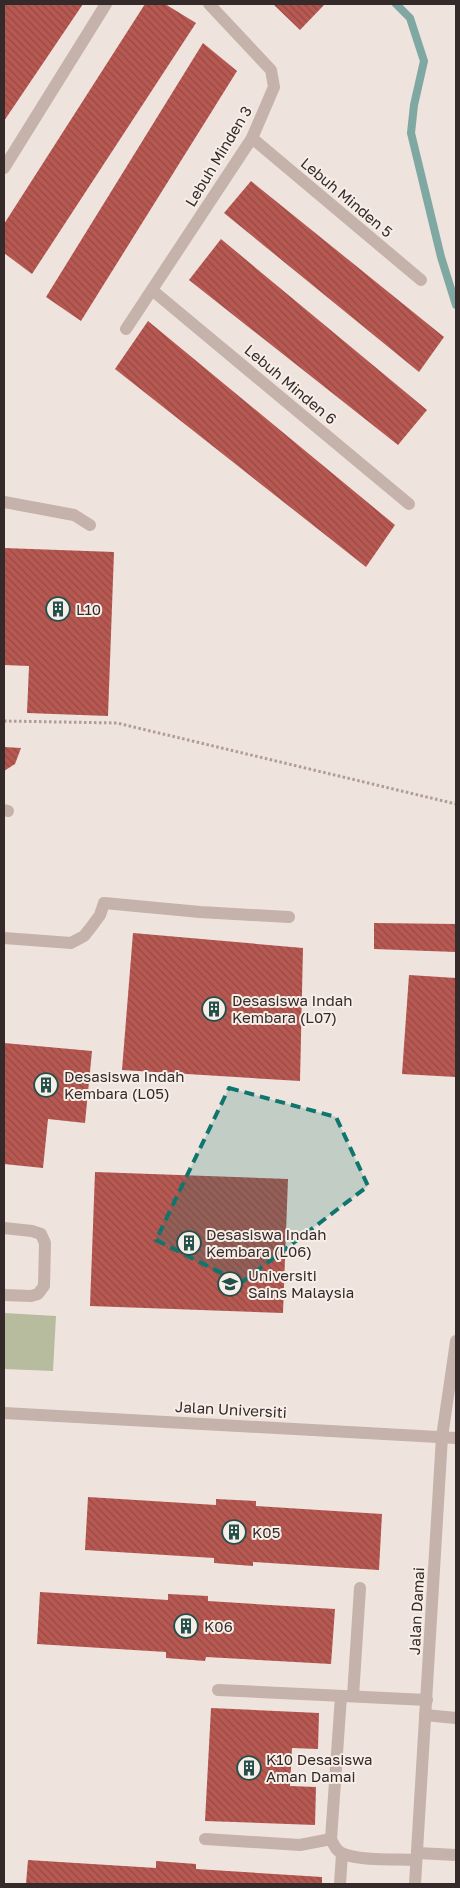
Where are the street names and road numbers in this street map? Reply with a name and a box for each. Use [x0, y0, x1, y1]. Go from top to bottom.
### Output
street label: Lebuh Minden 3 [181, 102, 255, 210]
street label: Lebuh Minden 5 [298, 153, 396, 241]
street label: Lebuh Minden 6 [241, 340, 341, 428]
street label: Jalan Universiti [175, 1397, 287, 1421]
street label: Jalan Damai [405, 1567, 427, 1655]

